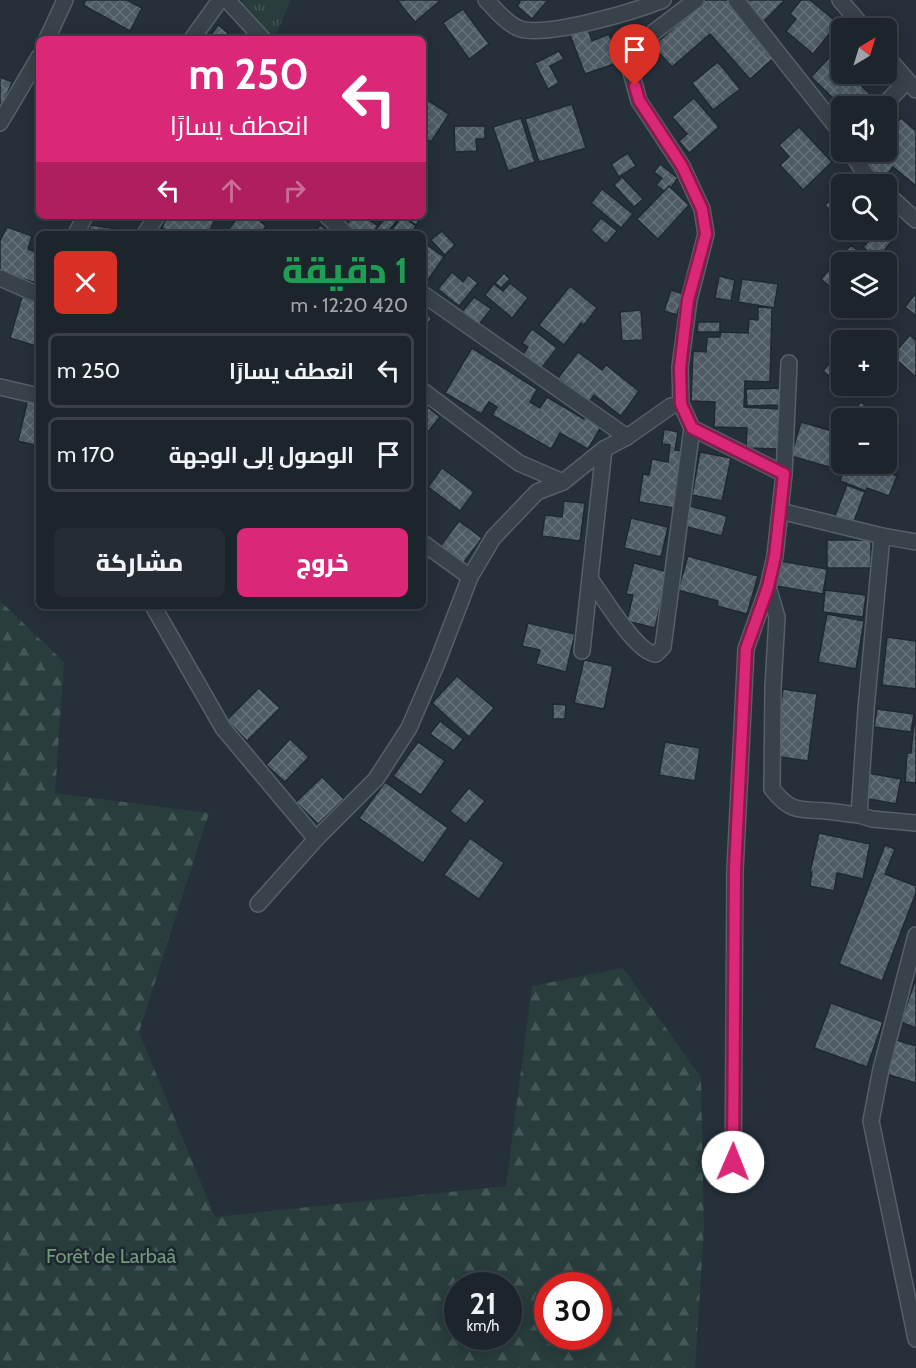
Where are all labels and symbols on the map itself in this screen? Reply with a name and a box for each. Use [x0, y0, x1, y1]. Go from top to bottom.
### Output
north arrow [831, 18, 897, 84]
pin [609, 24, 660, 86]
position arrow [701, 1130, 765, 1194]
park label: Forêt de Larbaâ [46, 1244, 176, 1268]
speed limit sign: 30 [534, 1272, 612, 1350]

